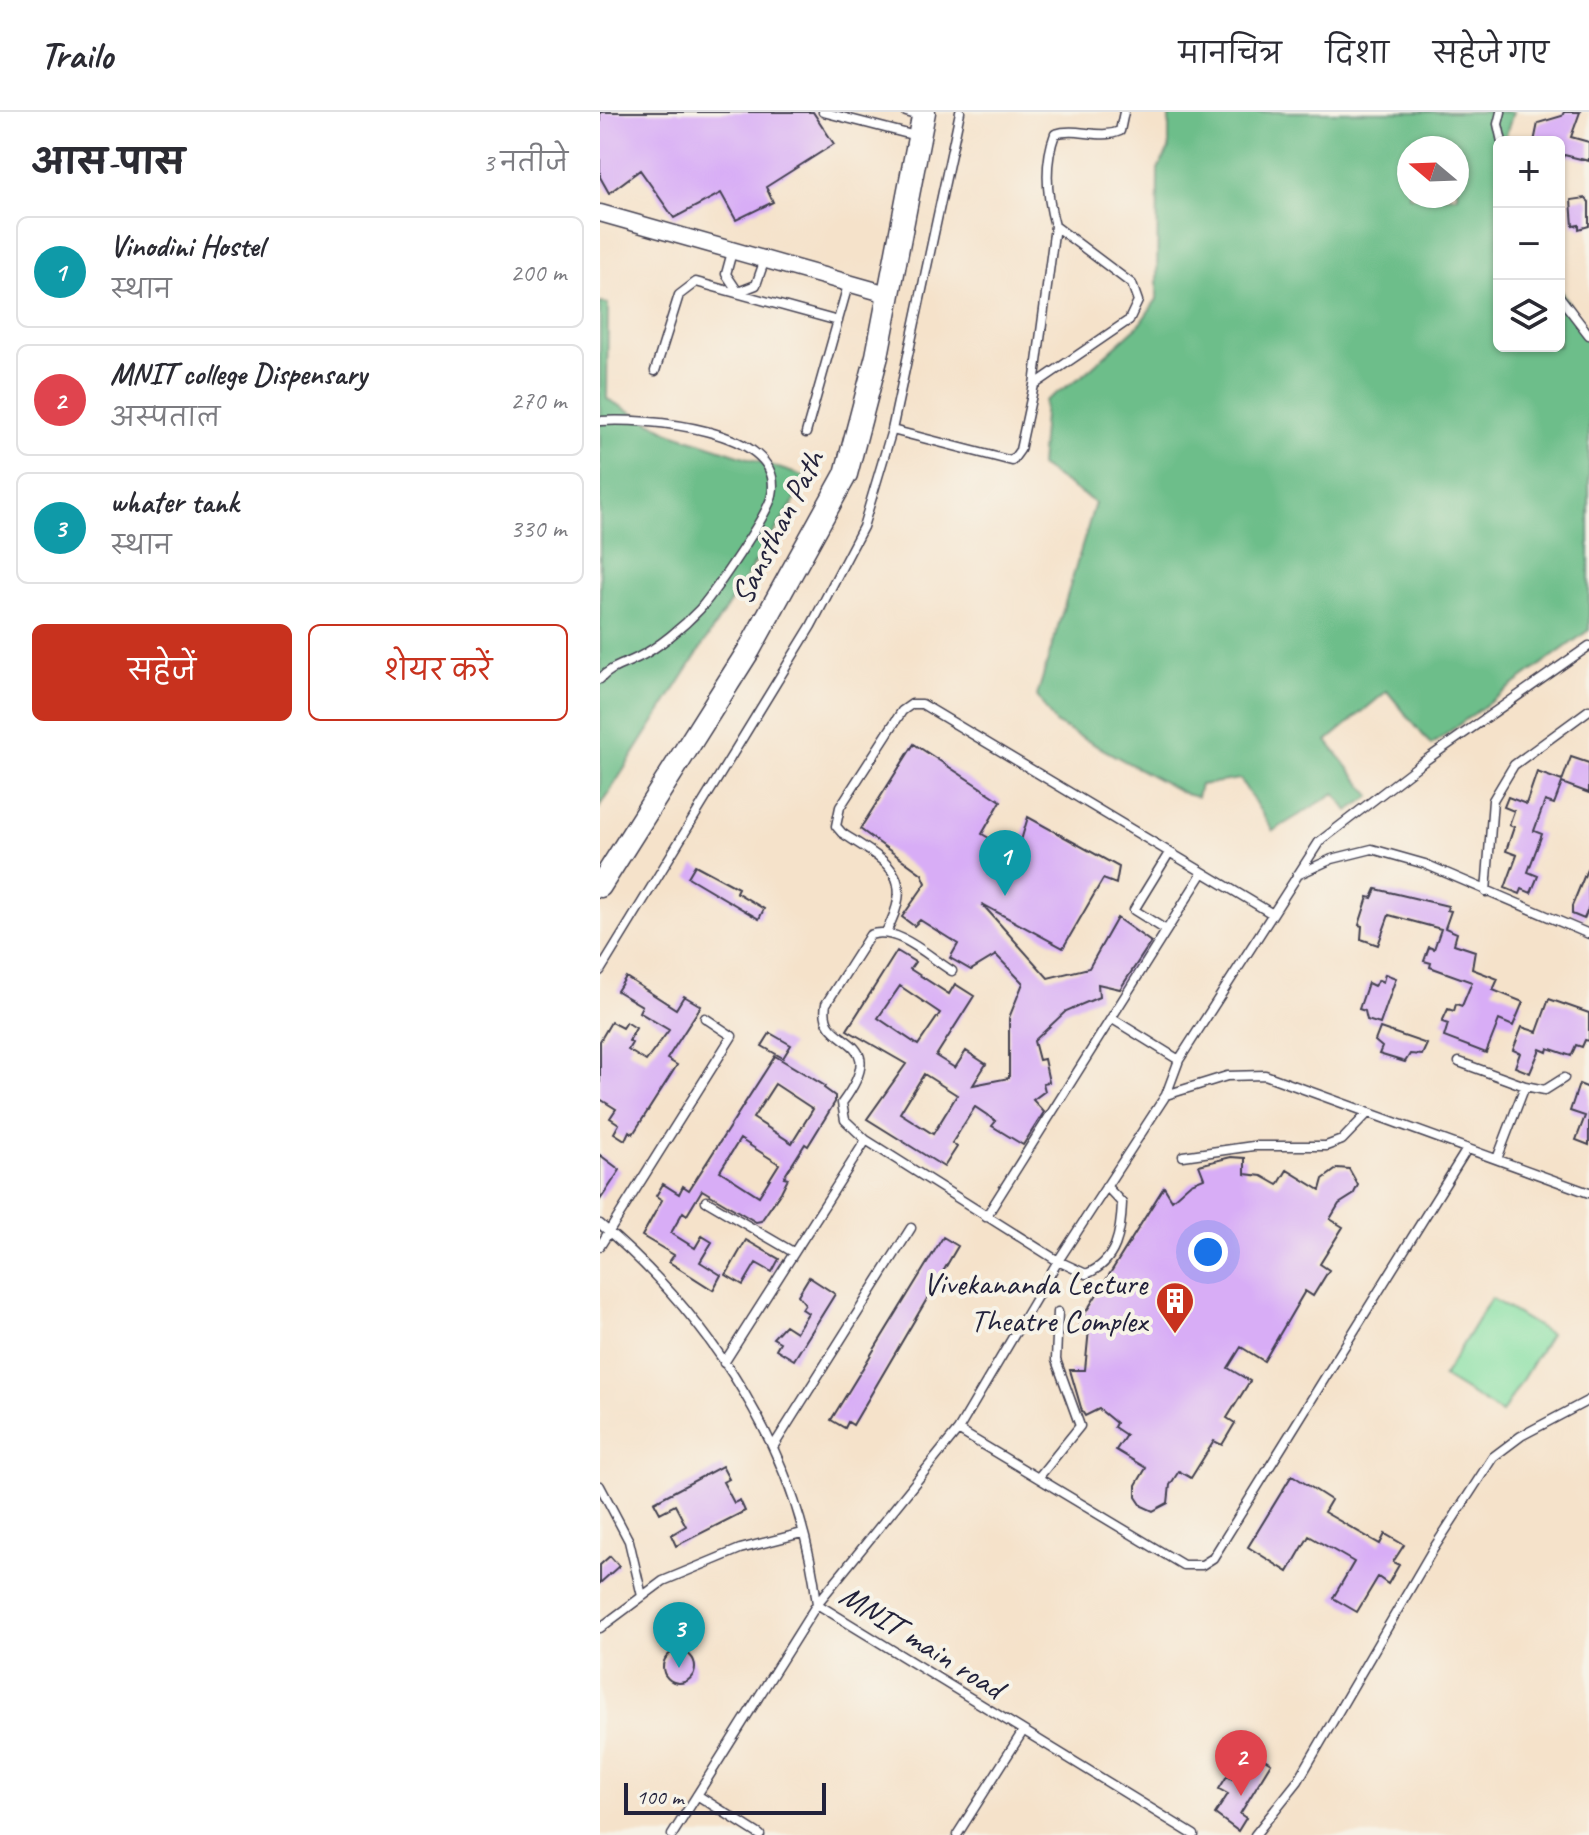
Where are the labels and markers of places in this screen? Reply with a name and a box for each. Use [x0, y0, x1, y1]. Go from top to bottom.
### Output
pin: 1 [979, 830, 1031, 896]
place label: Vivekananda Lecture Theatre Complex [923, 1263, 1150, 1341]
building icon: Vivekananda Lecture Theatre Complex [1154, 1280, 1196, 1335]
pin: 3 [653, 1602, 705, 1668]
pin: 2 [1215, 1730, 1267, 1796]

